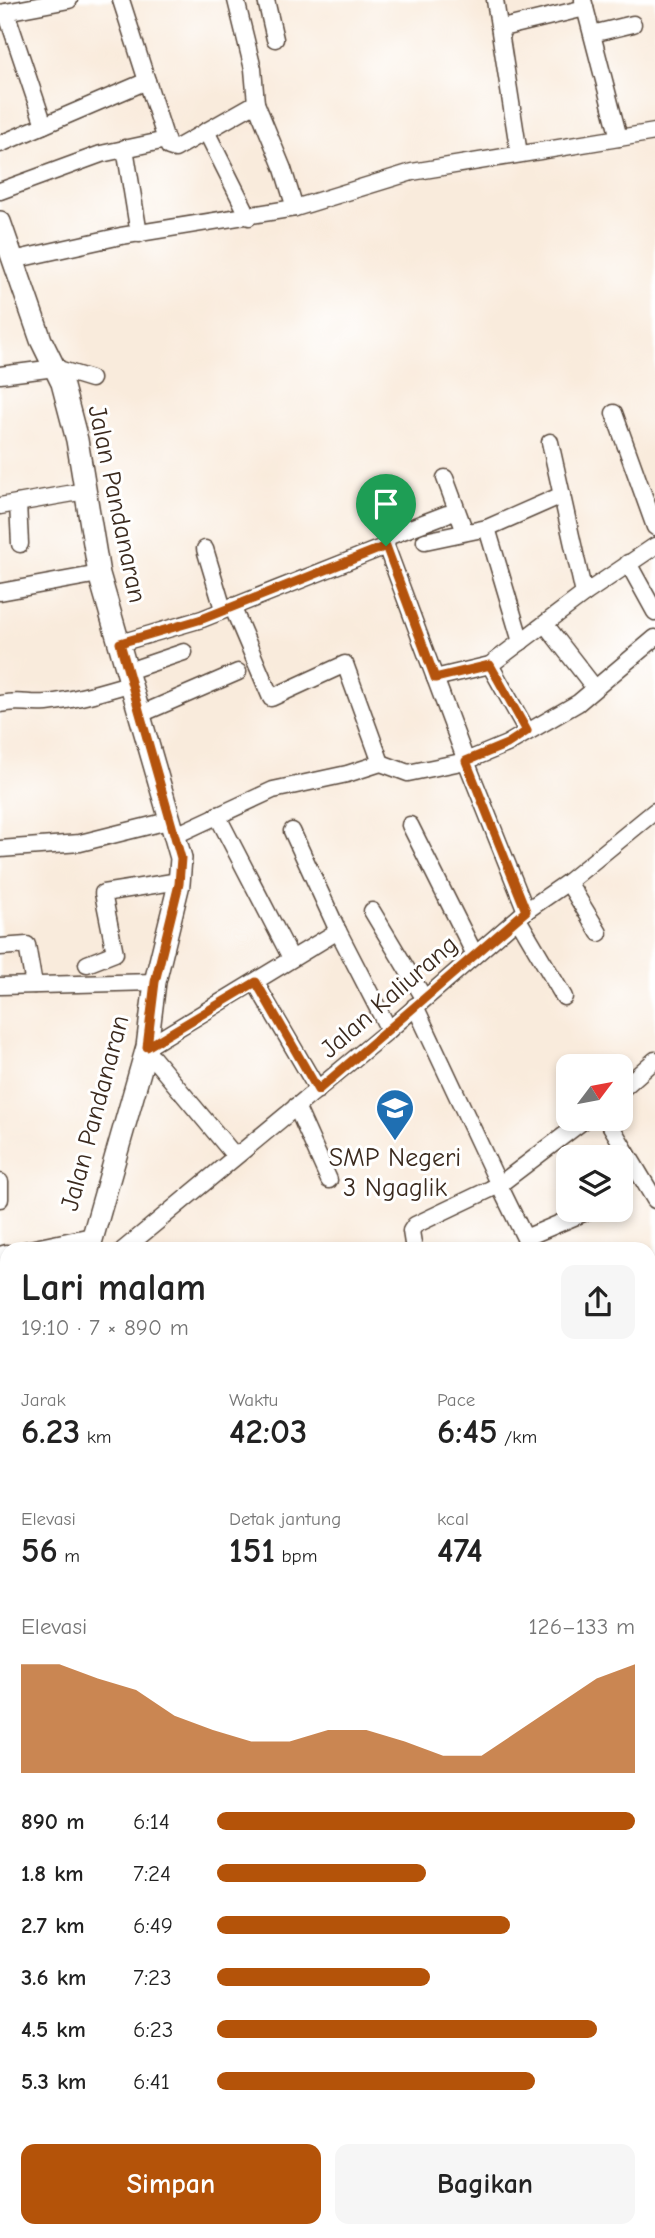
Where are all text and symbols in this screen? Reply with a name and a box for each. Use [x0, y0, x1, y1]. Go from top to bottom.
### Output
street label: Jalan Pandanaran [81, 402, 153, 606]
pin [356, 474, 416, 546]
icon: arrive [367, 485, 405, 523]
street label: Jalan Kaliurang [314, 929, 464, 1065]
street label: Jalan Pandanaran [54, 1012, 136, 1214]
north arrow [556, 1054, 634, 1130]
map controls [556, 1054, 633, 1222]
school or university icon: SMP Negeri 3 Ngaglik [374, 1087, 416, 1142]
place label: SMP Negeri 3 Ngaglik [329, 1143, 461, 1203]
button: layers [556, 1145, 633, 1222]
button: share [561, 1265, 635, 1339]
text: Lari malam [21, 1266, 206, 1310]
text: 19:10 · 7 × 890 m [21, 1314, 189, 1341]
text: Jarak [21, 1389, 66, 1411]
text: Waktu [229, 1389, 278, 1411]
text: Pace [437, 1389, 475, 1411]
text: 6.23 [21, 1411, 80, 1452]
text: 42:03 [229, 1411, 307, 1452]
text: 6:45 [437, 1411, 498, 1452]
text: km [80, 1426, 112, 1448]
text: /km [498, 1426, 537, 1448]
text: Elevasi [21, 1508, 76, 1530]
text: Detak jantung [229, 1508, 341, 1530]
text: kcal [437, 1508, 469, 1530]
text: 56 [21, 1530, 58, 1571]
text: 151 [229, 1530, 275, 1571]
text: 474 [437, 1530, 483, 1571]
text: m [58, 1545, 80, 1567]
text: bpm [275, 1545, 317, 1567]
text: Elevasi [21, 1613, 87, 1640]
text: 126–133 m [529, 1613, 635, 1640]
text: 890 m [21, 1808, 84, 1835]
text: 6:14 [133, 1808, 170, 1835]
text: 1.8 km [21, 1860, 84, 1887]
text: 7:24 [133, 1860, 171, 1887]
text: 2.7 km [21, 1912, 85, 1939]
text: 6:49 [133, 1912, 173, 1939]
text: 3.6 km [21, 1964, 86, 1991]
text: 7:23 [133, 1964, 172, 1991]
text: 4.5 km [21, 2016, 86, 2043]
text: 6:23 [133, 2016, 173, 2043]
text: 5.3 km [21, 2068, 86, 2095]
text: 6:41 [133, 2068, 170, 2095]
button: Simpan [21, 2144, 321, 2224]
button: Bagikan [335, 2144, 635, 2224]

